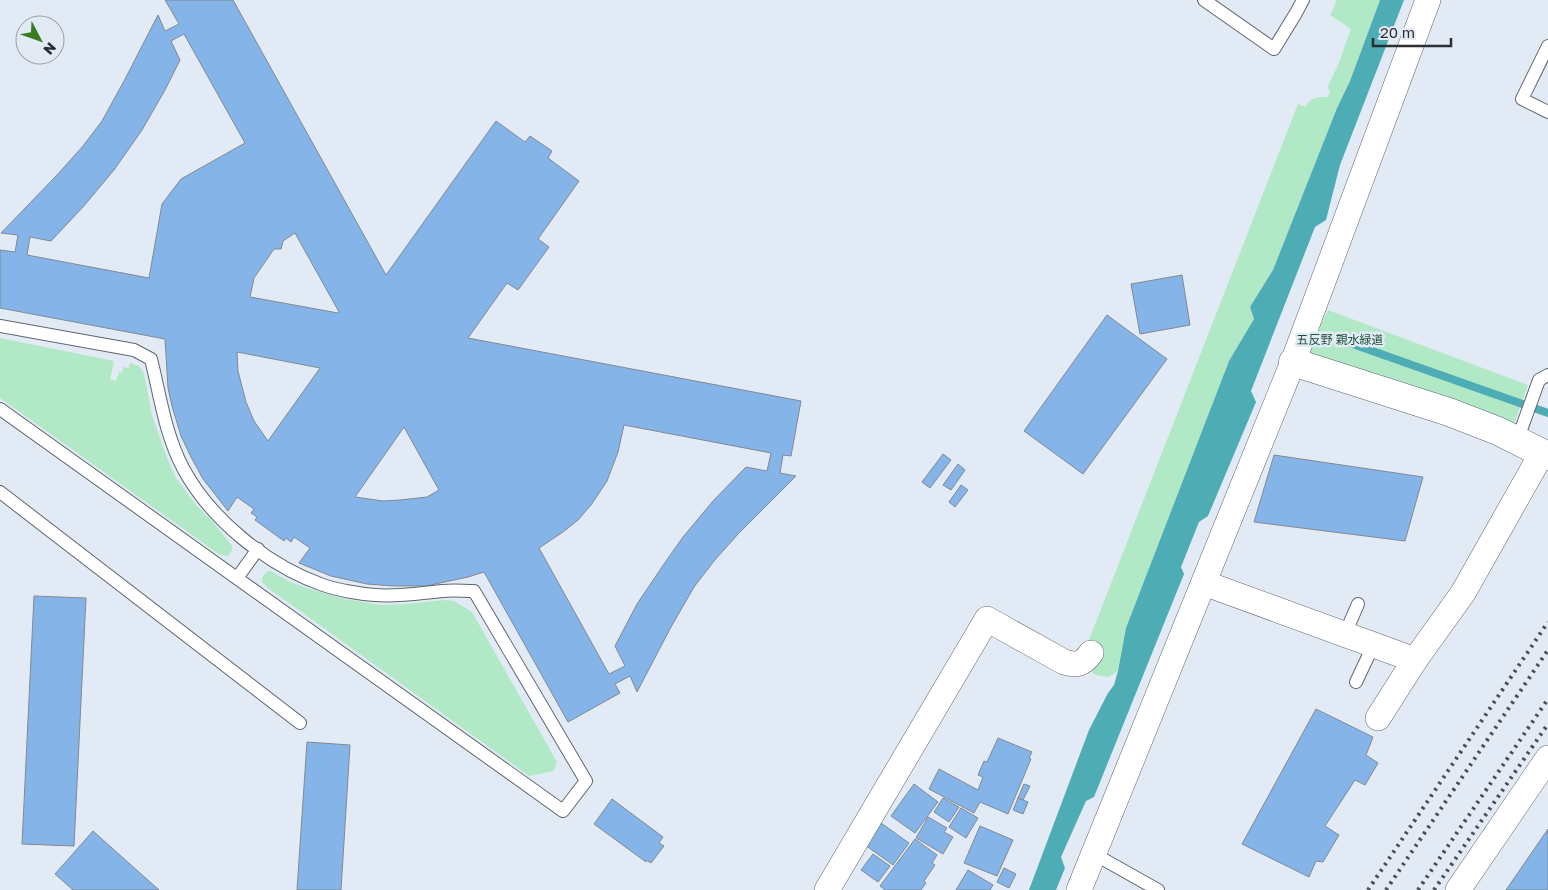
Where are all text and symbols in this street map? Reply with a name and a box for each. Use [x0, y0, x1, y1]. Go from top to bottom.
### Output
north arrow [15, 15, 65, 65]
scale bar [1373, 15, 1450, 47]
text: 20 m [1380, 23, 1415, 41]
text: N [40, 39, 60, 58]
park label: 五反野 親水緑道 [1296, 332, 1384, 347]

